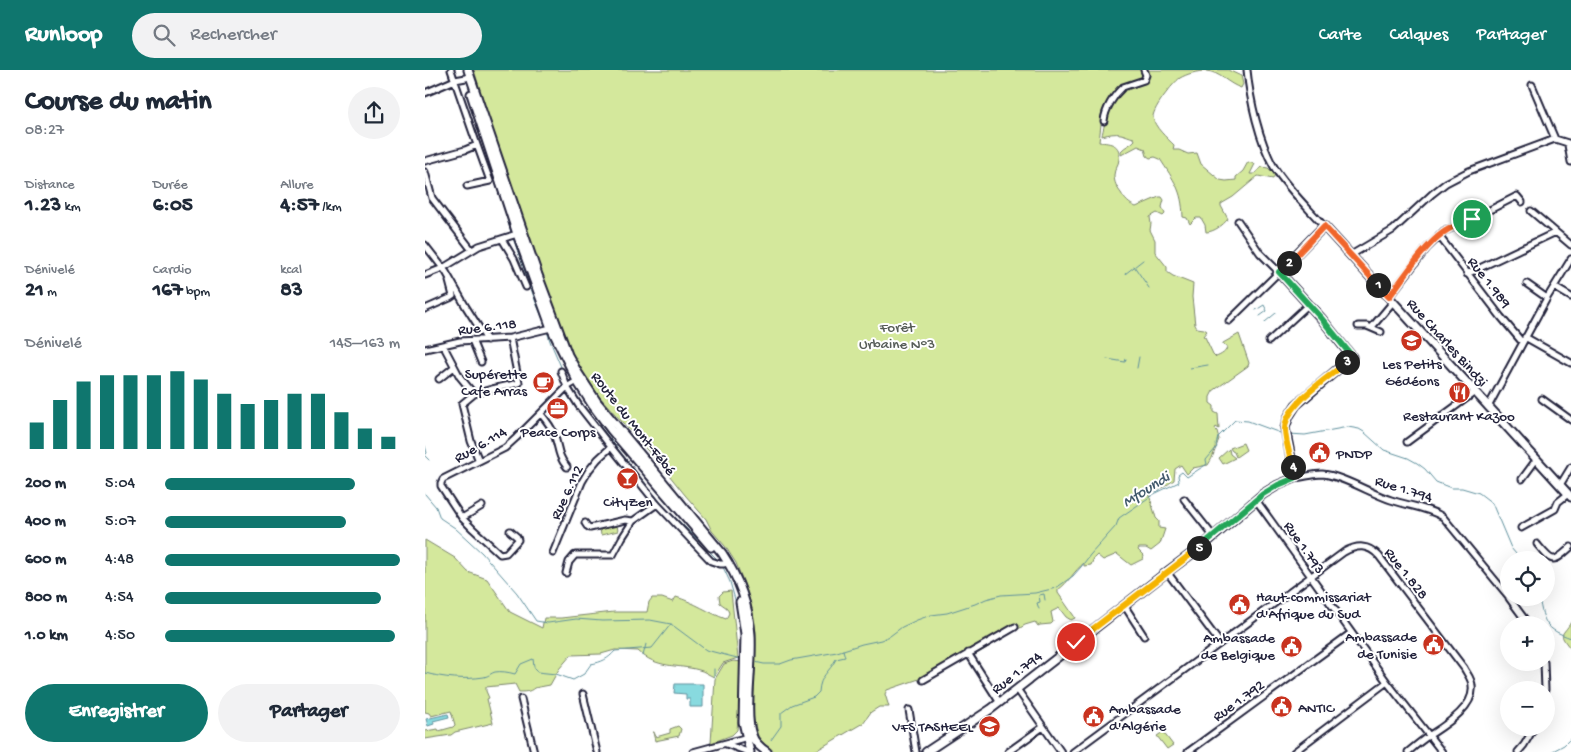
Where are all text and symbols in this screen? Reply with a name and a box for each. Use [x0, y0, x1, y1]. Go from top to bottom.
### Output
search box [132, 13, 482, 58]
text: Runloop [25, 21, 102, 50]
icon: search [150, 21, 178, 49]
text: Rechercher [190, 24, 276, 47]
text: Carte [1319, 25, 1362, 46]
text: Calques [1390, 25, 1448, 46]
text: Partager [1476, 25, 1546, 46]
text: Course du matin [25, 86, 212, 119]
button: share [348, 87, 400, 139]
text: 08:27 [25, 122, 64, 141]
text: Distance [25, 177, 74, 194]
text: Durée [153, 177, 188, 194]
text: Allure [280, 177, 314, 194]
text: 1.23 [25, 194, 61, 219]
text: 6:05 [153, 194, 193, 219]
text: 4:57 [280, 194, 319, 219]
pin [1451, 198, 1493, 240]
text: km [61, 199, 81, 216]
text: /km [319, 199, 342, 216]
icon: arrive [1458, 205, 1486, 233]
pin: 2 [1277, 250, 1301, 276]
street label: Rue 1.989 [1463, 254, 1514, 313]
text: 2 [1286, 255, 1293, 272]
text: Dénivelé [25, 262, 75, 279]
text: Cardio [153, 262, 191, 279]
text: kcal [280, 262, 302, 279]
pin: 1 [1365, 272, 1391, 298]
text: 1 [1376, 277, 1381, 294]
text: 21 [25, 279, 44, 304]
text: 167 [153, 279, 183, 304]
text: 83 [280, 279, 303, 304]
text: m [44, 284, 57, 301]
text: bpm [183, 284, 210, 301]
street label: Rue Charles Bindzi [1402, 295, 1491, 391]
street label: Rue 6.118 [457, 315, 518, 341]
park label: Forêt Urbaine N°3 [859, 319, 935, 354]
school or university icon: Les Petits Gédéons [1400, 328, 1424, 352]
text: Dénivelé [25, 335, 82, 354]
text: 145–163 m [330, 335, 400, 354]
pin: 3 [1335, 350, 1359, 374]
text: 3 [1344, 354, 1351, 371]
place label: Les Petits Gédéons [1382, 356, 1442, 391]
place label: Supérette Cafe Arras [461, 366, 527, 401]
street label: Route du Mont-Fébé [586, 369, 679, 480]
cafe icon: Supérette Cafe Arras [531, 370, 555, 394]
restaurant icon: Restaurant Kazoo [1447, 380, 1471, 404]
office icon: Peace Corps [546, 396, 570, 420]
place label: Restaurant Kazoo [1403, 408, 1515, 426]
street label: Rue 6.114 [452, 424, 510, 468]
place label: Peace Corps [520, 424, 596, 442]
public building icon: PNDP [1308, 441, 1332, 465]
place label: PNDP [1335, 446, 1373, 464]
pin: 4 [1281, 454, 1305, 480]
text: 4 [1290, 459, 1297, 476]
street label: Rue 6.112 [547, 463, 588, 523]
bar icon: CityZen [616, 466, 640, 490]
water label: Mfoundi [1120, 468, 1175, 513]
street label: Rue 1.794 [1372, 473, 1434, 507]
text: 200 m [25, 475, 66, 494]
text: 5:04 [105, 475, 135, 494]
place label: CityZen [603, 494, 653, 512]
text: 400 m [25, 513, 66, 532]
text: 5:07 [105, 513, 136, 532]
street label: Rue 1.793 [1279, 518, 1328, 578]
pin: 5 [1187, 536, 1211, 560]
text: 5 [1196, 540, 1203, 557]
street label: Rue 1.828 [1380, 545, 1431, 604]
text: 600 m [25, 551, 66, 570]
text: 4:48 [105, 551, 134, 570]
map controls [1500, 551, 1555, 736]
button: locate [1500, 551, 1555, 606]
text: 800 m [25, 589, 67, 608]
text: 4:54 [105, 589, 134, 608]
place label: Haut-commissariat d'Afrique du Sud [1256, 589, 1372, 624]
public building icon: Haut-commissariat d'Afrique du Sud [1228, 593, 1252, 617]
button: + [1500, 616, 1555, 671]
pin [1055, 621, 1097, 663]
text: 1.0 km [25, 627, 68, 646]
text: 4:50 [105, 627, 135, 646]
icon: check [1062, 628, 1090, 656]
place label: Ambassade de Tunisie [1345, 629, 1417, 664]
place label: Ambassade de Belgique [1201, 630, 1275, 665]
public building icon: Ambassade de Tunisie [1421, 633, 1445, 657]
public building icon: Ambassade de Belgique [1279, 634, 1303, 658]
street label: Rue 1.794 [988, 648, 1046, 699]
street label: Rue 1.792 [1210, 677, 1269, 726]
button: − [1500, 681, 1555, 736]
button: Enregistrer [25, 684, 208, 742]
button: Partager [218, 684, 400, 742]
public building icon: ANTIC [1270, 695, 1294, 719]
place label: ANTIC [1298, 700, 1335, 718]
place label: Ambassade d'Algérie [1109, 701, 1181, 736]
public building icon: Ambassade d'Algérie [1081, 705, 1105, 729]
school or university icon: VFS TASHEEL [977, 714, 1001, 738]
place label: VFS TASHEEL [891, 719, 974, 737]

